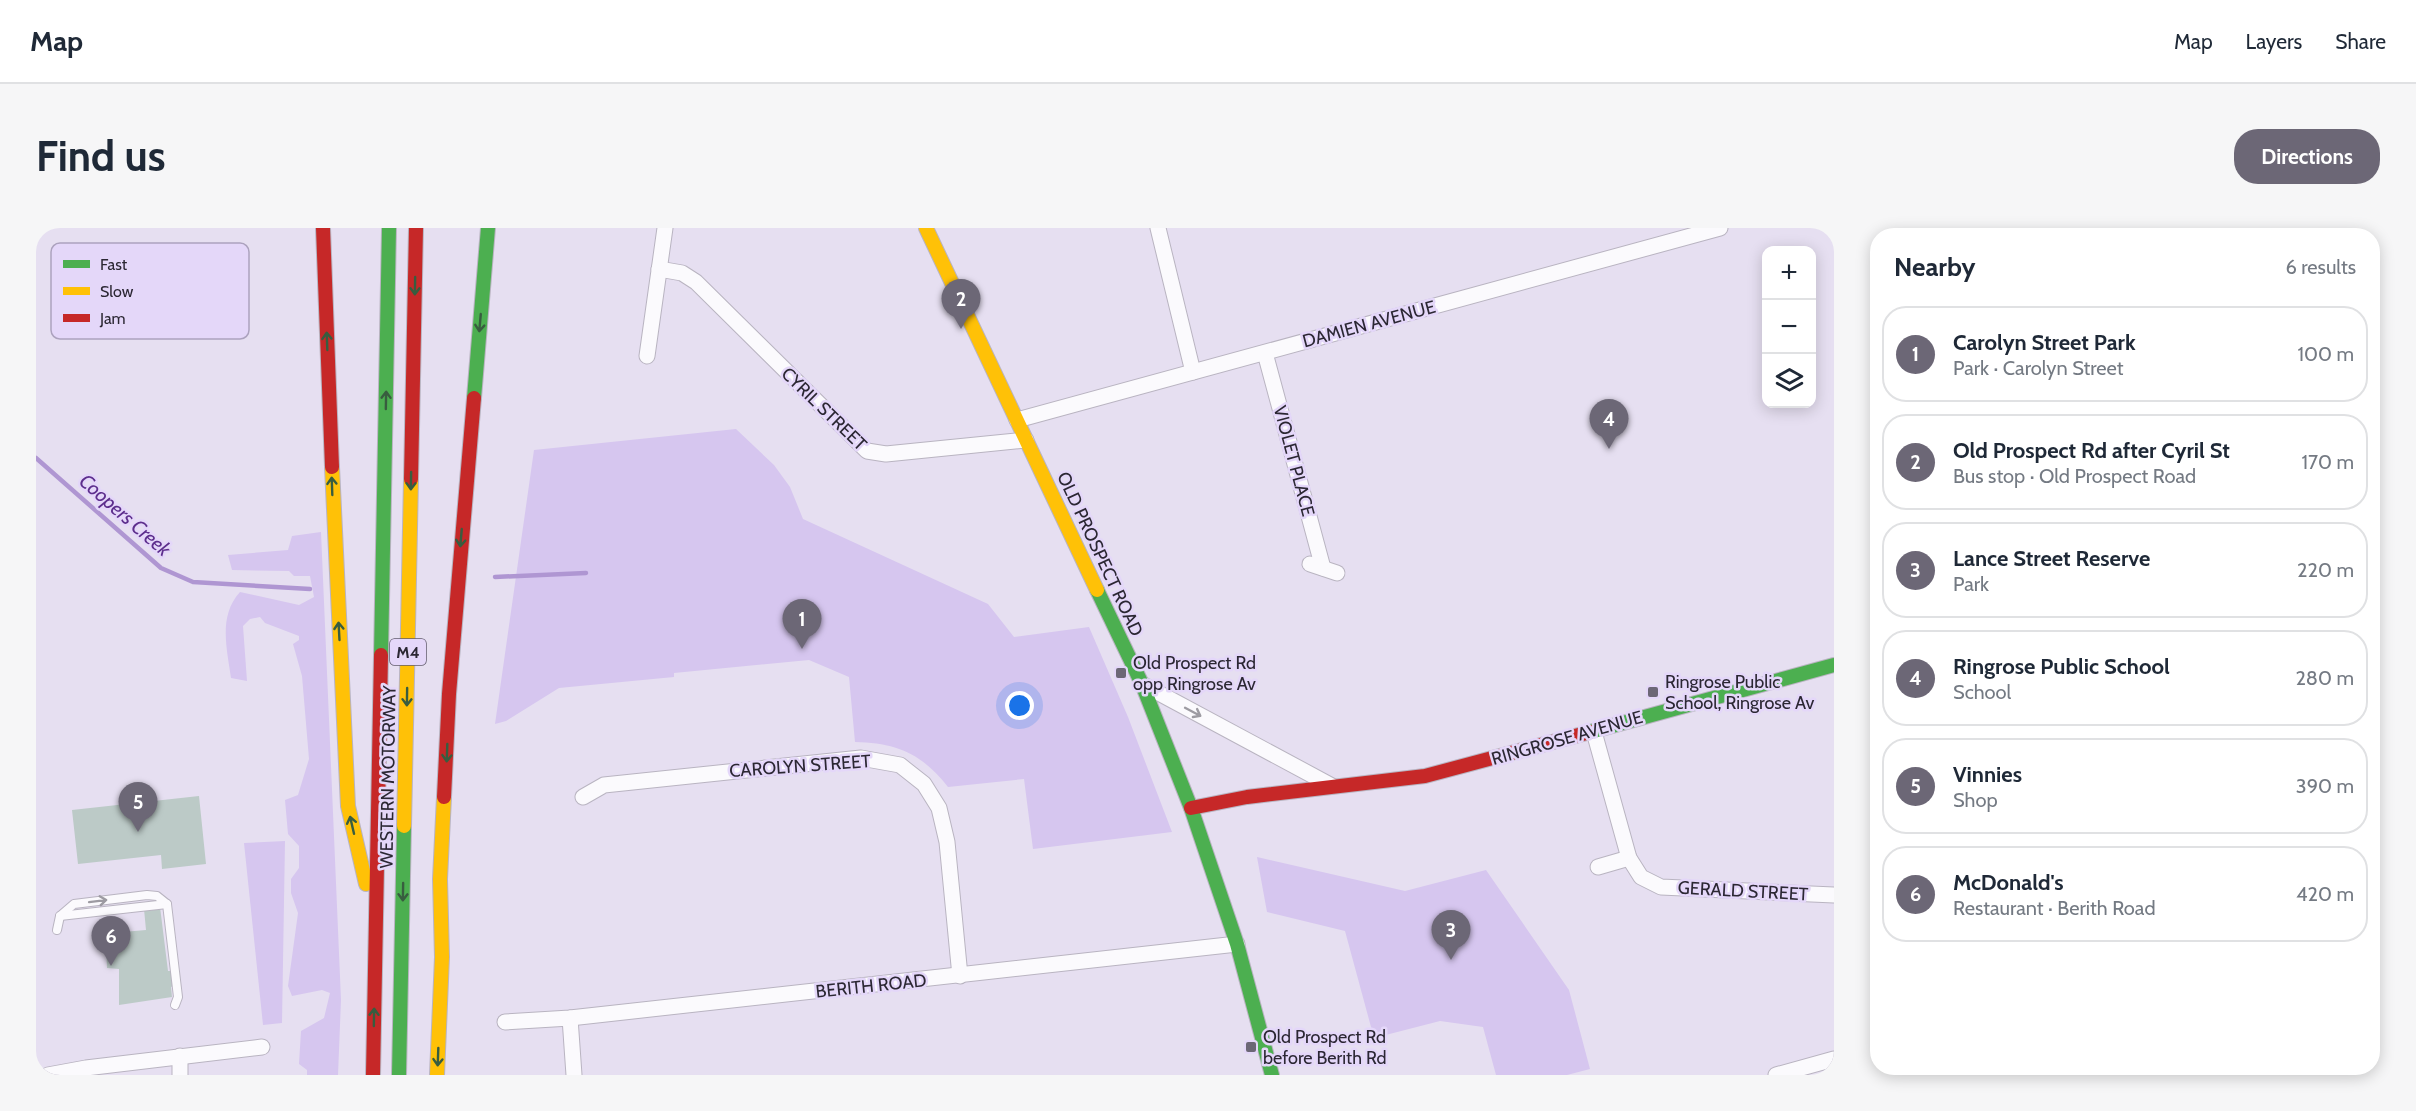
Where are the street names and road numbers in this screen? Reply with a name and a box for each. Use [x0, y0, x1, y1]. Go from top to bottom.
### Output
street label: DAMIEN AVENUE [1300, 296, 1438, 352]
street label: CYRIL STREET [777, 363, 872, 456]
street label: VIOLET PLACE [1269, 403, 1319, 519]
street label: OLD PROSPECT ROAD [1052, 468, 1148, 640]
road number: M4 [390, 639, 426, 665]
street label: WESTERN MOTORWAY [375, 685, 401, 869]
street label: RINGROSE AVENUE [1489, 706, 1645, 770]
street label: CAROLYN STREET [729, 750, 872, 782]
street label: GERALD STREET [1677, 877, 1809, 905]
street label: BERITH ROAD [815, 969, 927, 1003]

